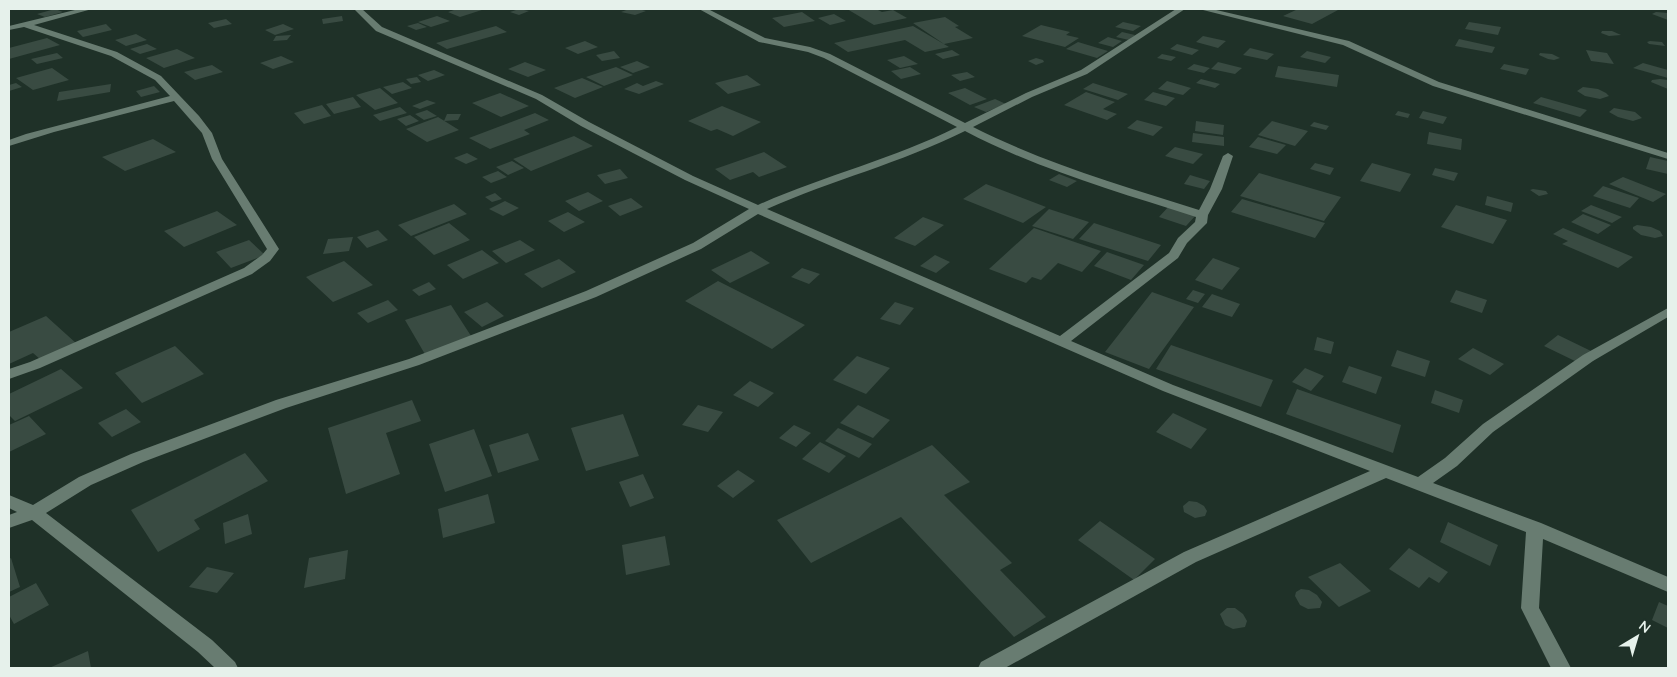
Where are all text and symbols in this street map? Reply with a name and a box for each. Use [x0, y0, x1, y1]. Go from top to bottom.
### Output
north arrow [1612, 612, 1662, 662]
text: N [1635, 616, 1655, 637]

